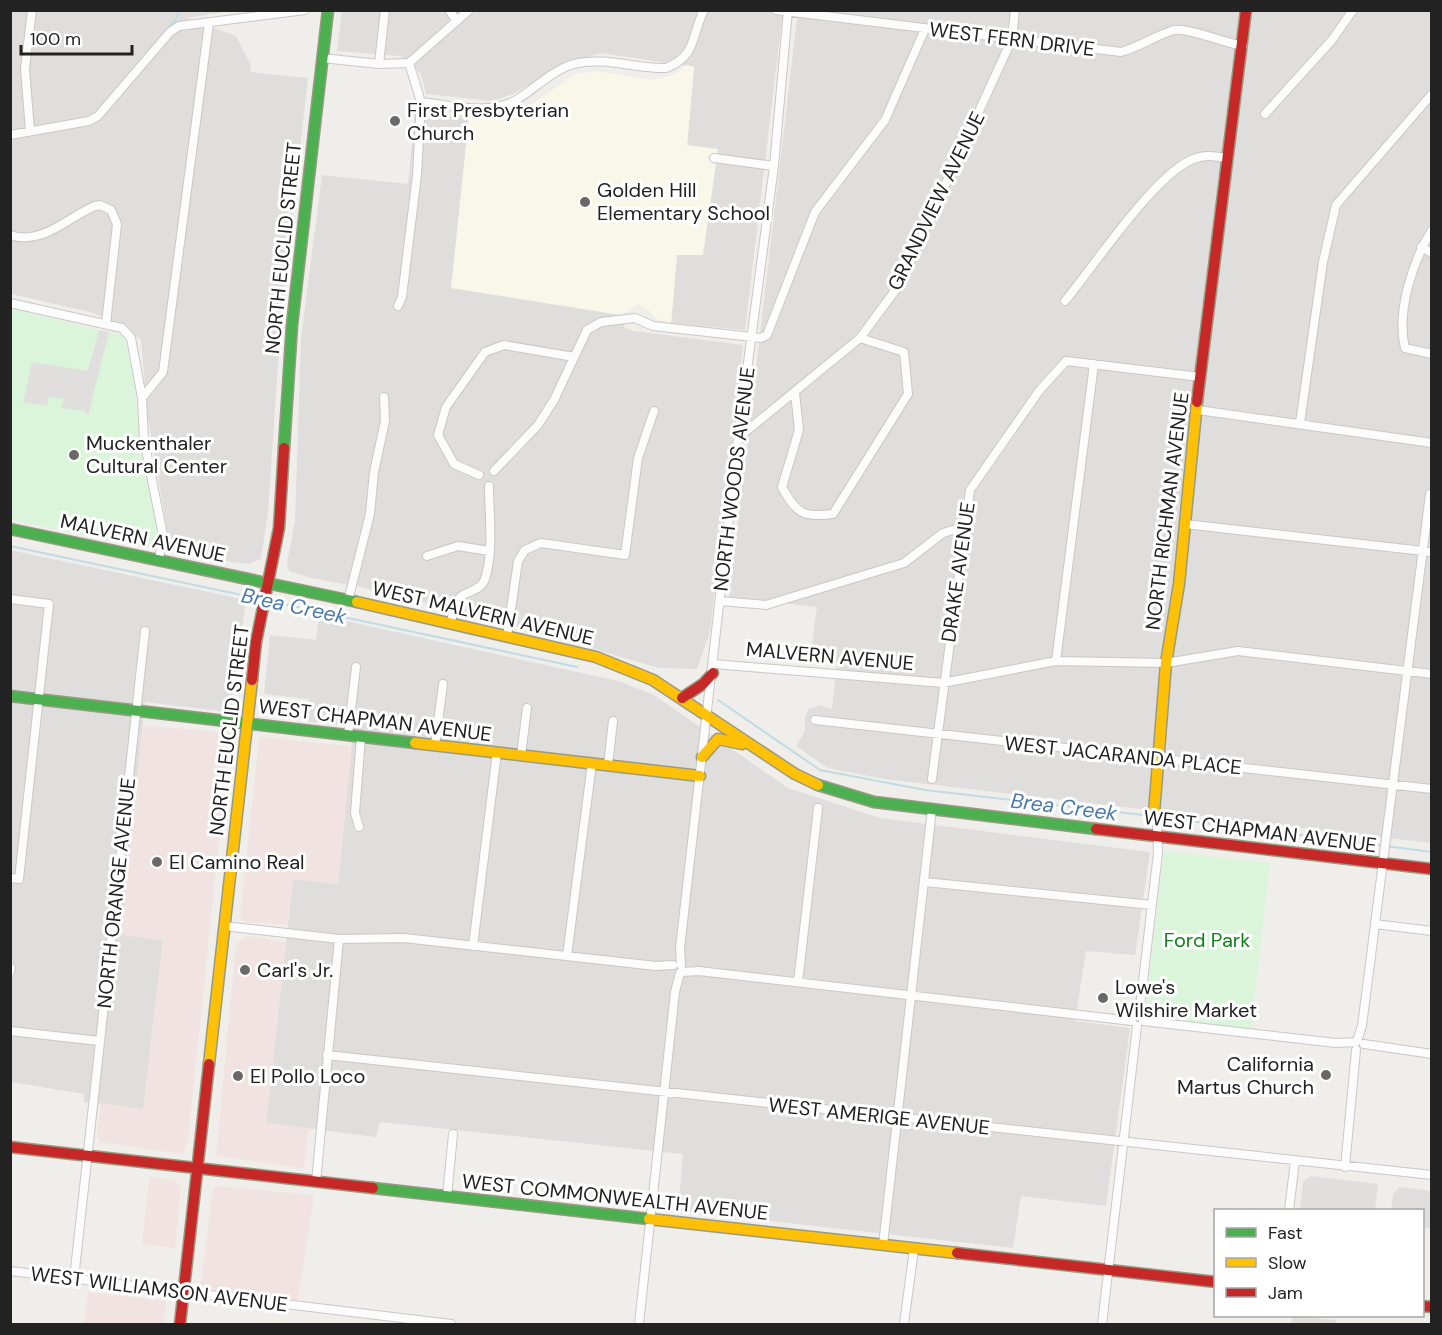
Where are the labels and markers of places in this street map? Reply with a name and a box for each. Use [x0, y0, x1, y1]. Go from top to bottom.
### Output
place label: First Presbyterian Church [407, 97, 569, 146]
marker: First Presbyterian Church [388, 114, 402, 128]
place label: Golden Hill Elementary School [597, 177, 770, 226]
marker: Golden Hill Elementary School [578, 195, 592, 209]
place label: Muckenthaler Cultural Center [86, 430, 227, 479]
marker: Muckenthaler Cultural Center [67, 448, 81, 462]
place label: El Camino Real [169, 849, 305, 875]
marker: El Camino Real [150, 855, 164, 869]
place label: Carl's Jr. [257, 957, 333, 983]
marker: Carl's Jr. [238, 963, 252, 977]
place label: Lowe's Wilshire Market [1115, 974, 1257, 1023]
marker: Lowe's Wilshire Market [1096, 991, 1110, 1005]
place label: California Martus Church [1177, 1051, 1314, 1100]
place label: El Pollo Loco [250, 1063, 365, 1089]
marker: California Martus Church [1319, 1068, 1333, 1082]
marker: El Pollo Loco [231, 1069, 245, 1083]

